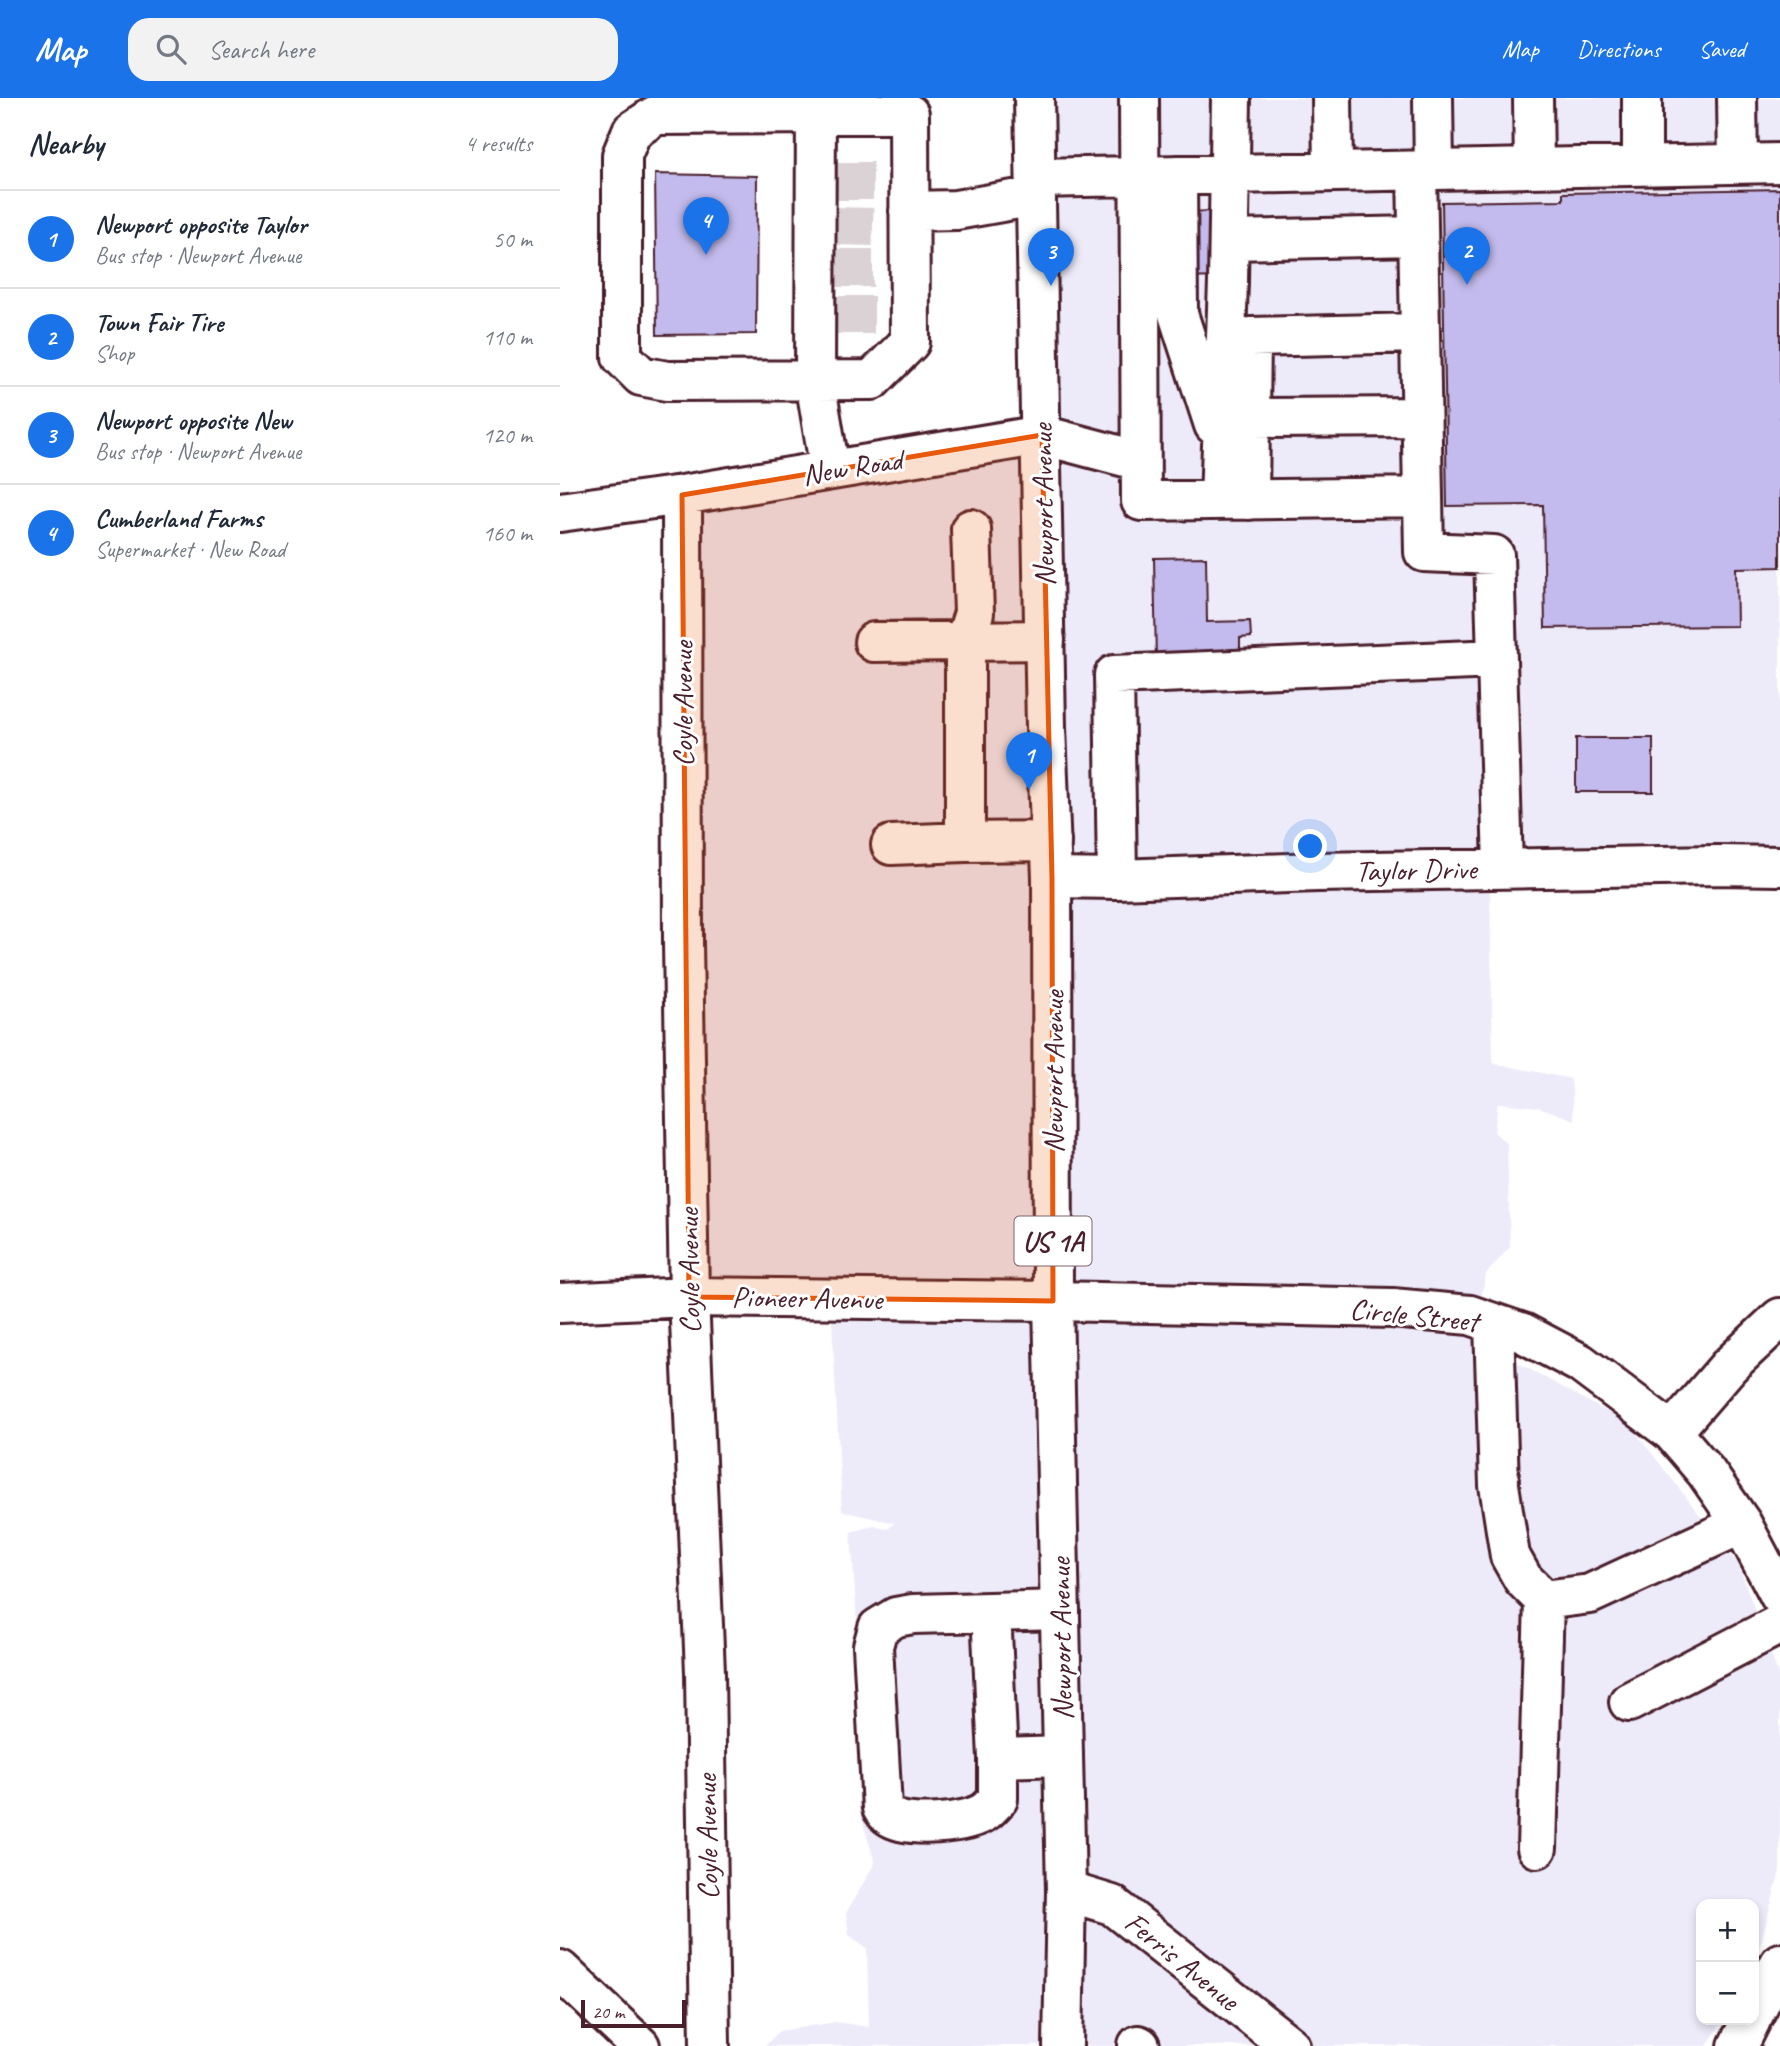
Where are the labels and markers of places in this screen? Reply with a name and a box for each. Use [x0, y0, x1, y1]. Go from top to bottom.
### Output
pin: 4 [683, 197, 729, 255]
pin: 2 [1444, 227, 1490, 285]
pin: 3 [1028, 228, 1074, 286]
pin: 1 [1006, 732, 1052, 790]

